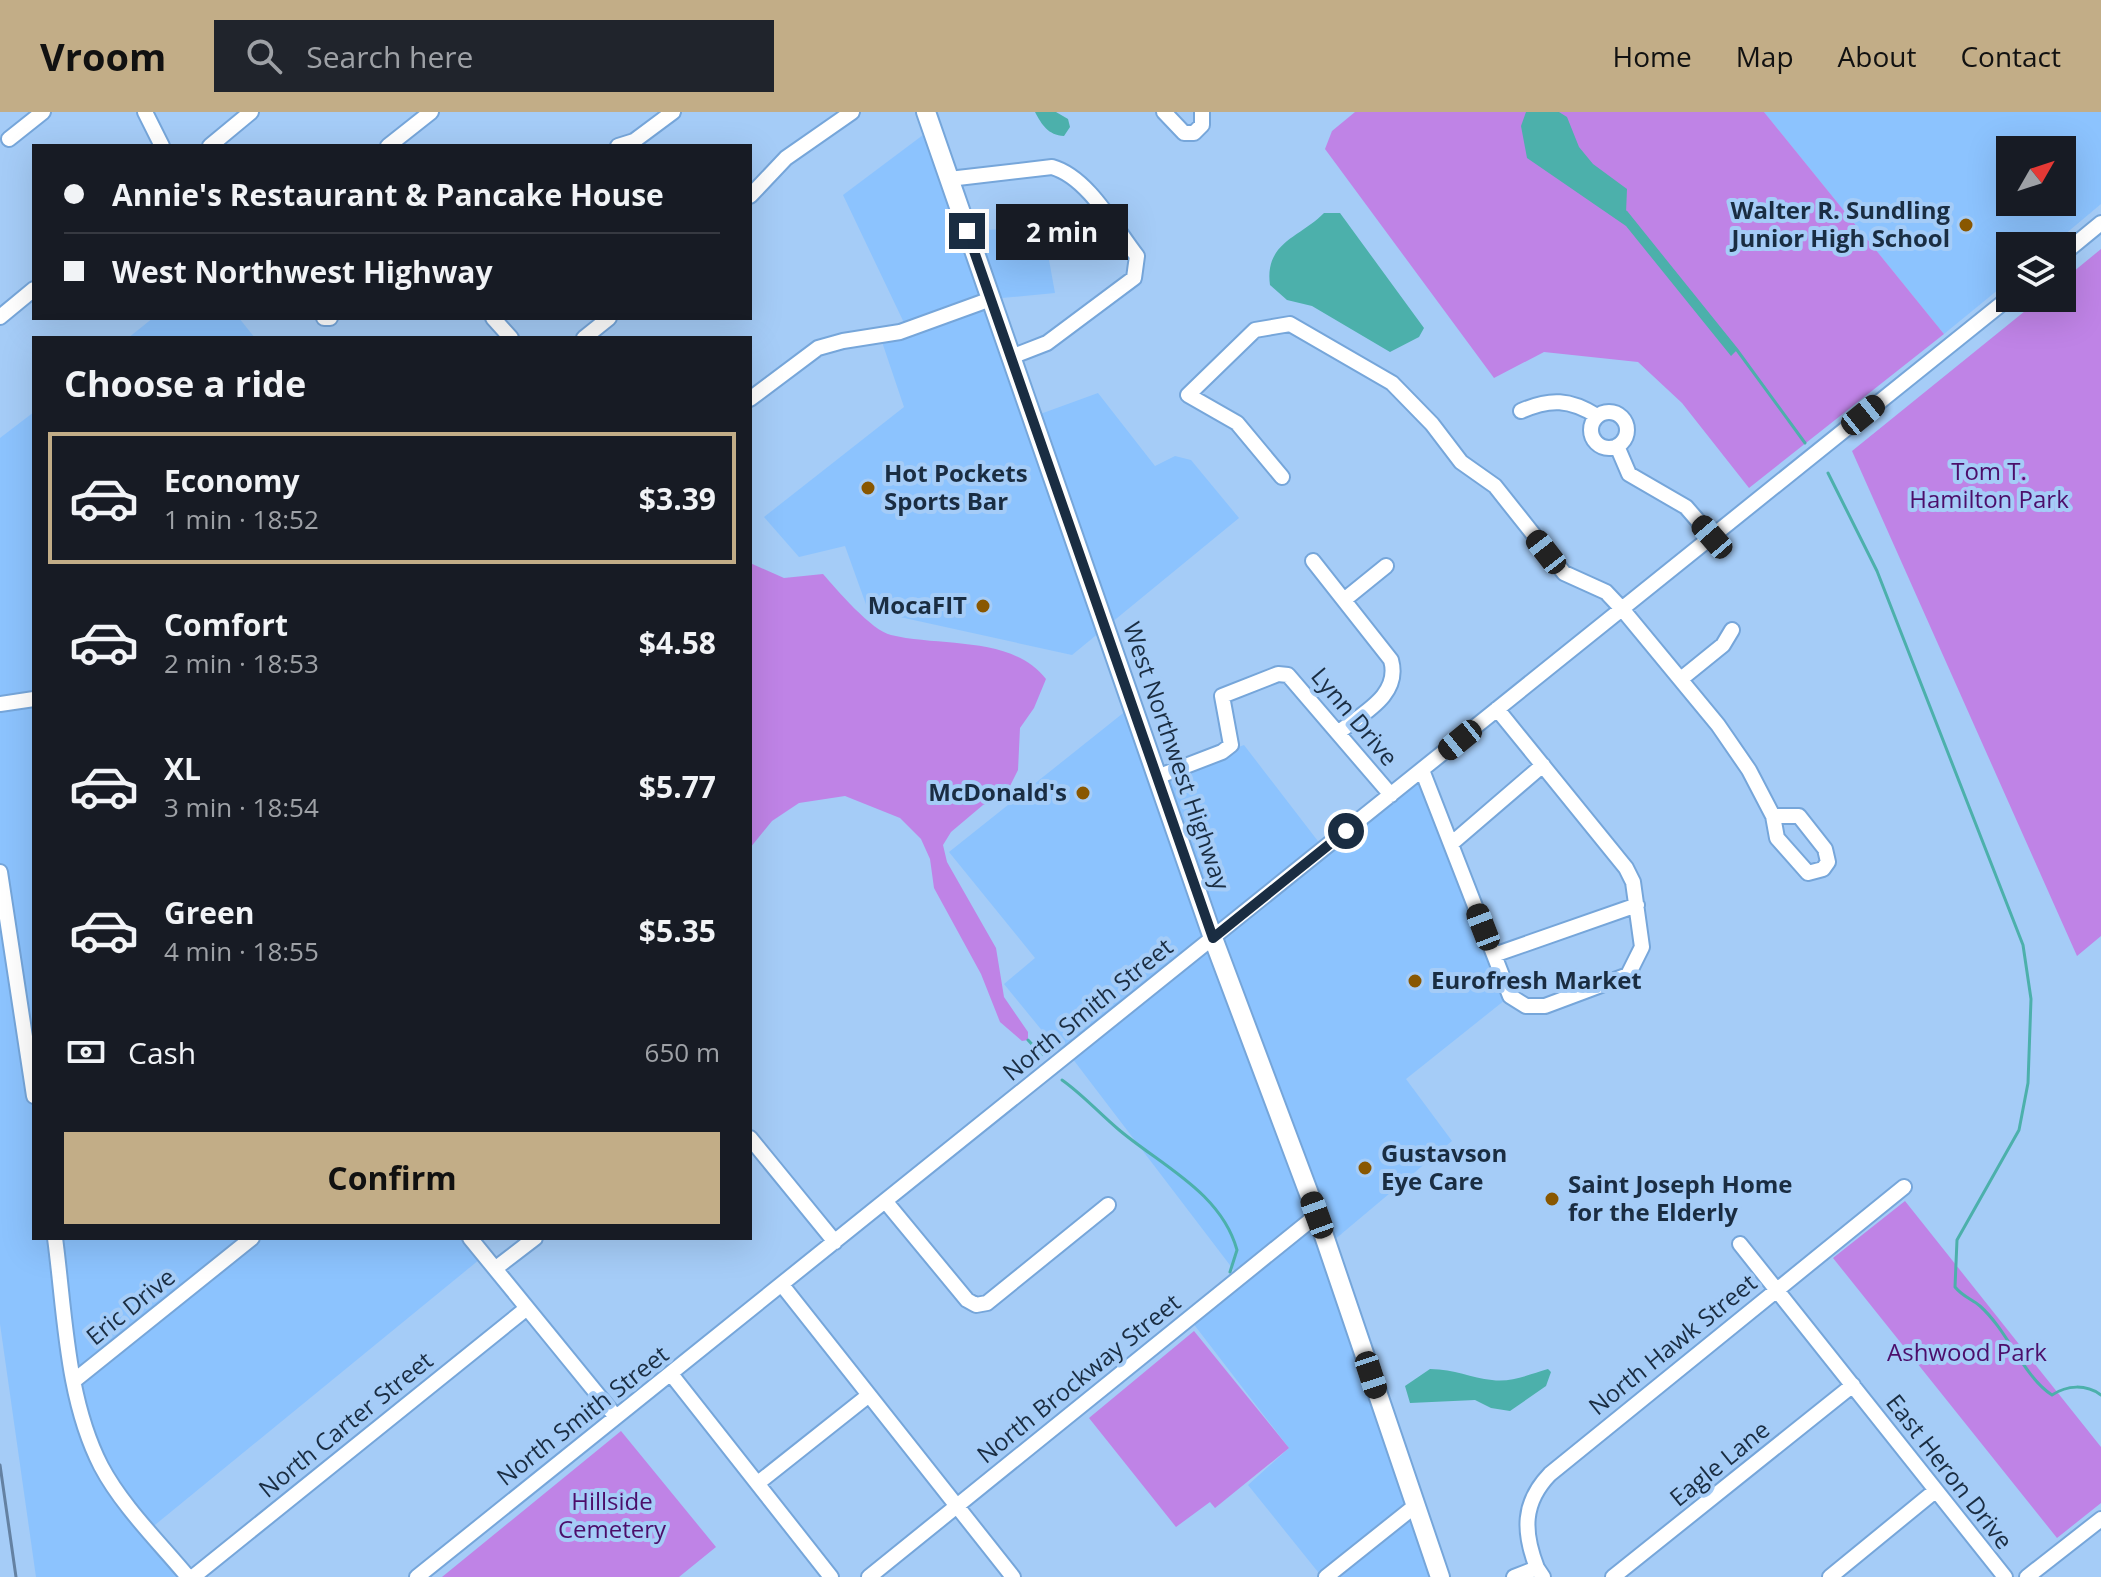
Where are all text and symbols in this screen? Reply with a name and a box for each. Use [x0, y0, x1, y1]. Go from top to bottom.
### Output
search box [214, 20, 774, 92]
text: Vroom [40, 30, 166, 82]
icon: search [242, 34, 286, 78]
text: Search here [306, 36, 473, 77]
text: Home [1613, 37, 1692, 75]
text: Map [1736, 37, 1794, 75]
text: About [1838, 37, 1916, 75]
text: Contact [1960, 37, 2061, 75]
north arrow [1996, 136, 2076, 216]
map controls [1996, 136, 2076, 312]
text: Annie's Restaurant & Pancake House [112, 174, 664, 215]
place label: Walter R. Sundling Junior High School [1730, 193, 1950, 254]
callout: 2 min [995, 203, 1127, 259]
route end [949, 213, 985, 249]
text: 2 min [1026, 214, 1098, 250]
marker: Walter R. Sundling Junior High School [1957, 216, 1975, 234]
button: layers [1996, 232, 2076, 312]
text: West Northwest Highway [112, 251, 493, 292]
text: Choose a ride [64, 359, 306, 408]
car [1837, 391, 1889, 439]
park label: Tom T. Hamilton Park [1909, 454, 2069, 515]
place label: Hot Pockets Sports Bar [884, 456, 1028, 517]
text: Economy [164, 460, 300, 501]
icon: car [68, 462, 140, 534]
text: $3.39 [639, 478, 716, 519]
marker: Hot Pockets Sports Bar [859, 479, 877, 497]
text: 1 min · 18:52 [164, 501, 319, 537]
car [1687, 511, 1737, 563]
car [1522, 526, 1570, 578]
place label: MocaFIT [868, 588, 967, 621]
marker: MocaFIT [974, 597, 992, 615]
text: Comfort [164, 604, 288, 645]
icon: car [68, 606, 140, 678]
street label: West Northwest Highway [1116, 617, 1239, 895]
text: $4.58 [639, 622, 716, 663]
text: 2 min · 18:53 [164, 645, 319, 681]
street label: Lynn Drive [1304, 660, 1406, 772]
car [1434, 716, 1486, 764]
text: XL [164, 748, 201, 789]
icon: car [68, 750, 140, 822]
text: $5.77 [639, 766, 716, 807]
place label: McDonald's [928, 775, 1067, 808]
marker: McDonald's [1074, 784, 1092, 802]
text: 3 min · 18:54 [164, 789, 319, 825]
route start [1328, 813, 1364, 849]
text: Green [164, 892, 255, 933]
icon: car [68, 894, 140, 966]
car [1463, 900, 1503, 954]
text: $5.35 [639, 910, 716, 951]
street label: North Smith Street [995, 930, 1179, 1088]
text: 4 min · 18:55 [164, 933, 319, 969]
place label: Eurofresh Market [1431, 963, 1642, 996]
marker: Eurofresh Market [1406, 972, 1424, 990]
icon: cash [64, 1030, 108, 1074]
text: Cash [128, 1032, 196, 1073]
text: 650 m [645, 1034, 720, 1070]
button: Confirm [64, 1132, 720, 1224]
place label: Gustavson Eye Care [1381, 1136, 1507, 1197]
marker: Gustavson Eye Care [1356, 1159, 1374, 1177]
place label: Saint Joseph Home for the Elderly [1568, 1167, 1793, 1228]
car [1298, 1188, 1336, 1242]
marker: Saint Joseph Home for the Elderly [1543, 1190, 1561, 1208]
street label: Eric Drive [79, 1260, 182, 1352]
street label: North Hawk Street [1581, 1266, 1763, 1422]
street label: North Brockway Street [969, 1285, 1187, 1470]
park label: Ashwood Park [1887, 1335, 2047, 1368]
street label: North Smith Street [489, 1337, 675, 1492]
street label: North Carter Street [251, 1343, 439, 1504]
car [1352, 1348, 1390, 1402]
street label: East Heron Drive [1879, 1387, 2021, 1555]
street label: Eagle Lane [1662, 1412, 1776, 1513]
park label: Hillside Cemetery [558, 1484, 667, 1545]

